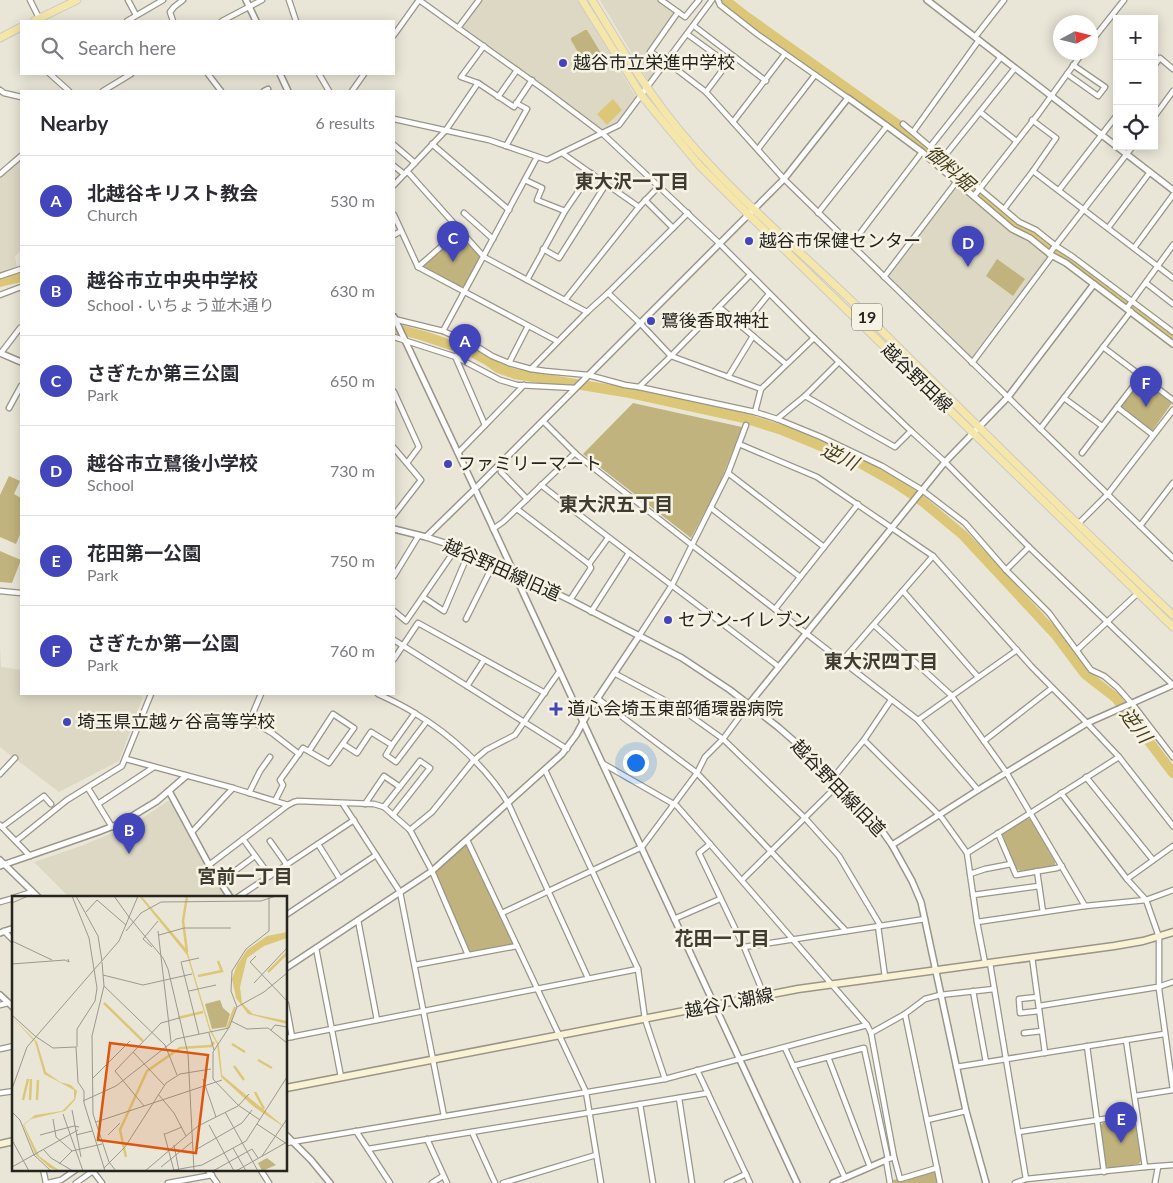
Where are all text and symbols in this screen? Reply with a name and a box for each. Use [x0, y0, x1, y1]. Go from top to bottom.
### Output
north arrow [1053, 15, 1098, 60]
map controls [1113, 15, 1158, 150]
button: + [1113, 15, 1158, 60]
search box [20, 20, 395, 75]
icon: search [38, 34, 66, 62]
text: Search here [78, 36, 176, 59]
place label: 越谷市立栄進中学校 [573, 51, 735, 73]
marker: 越谷市立栄進中学校 [557, 57, 569, 69]
button: − [1113, 60, 1158, 105]
button: locate [1113, 105, 1158, 150]
text: Nearby [40, 110, 108, 135]
text: 6 results [315, 113, 375, 132]
water label: 御料堀 [921, 140, 982, 197]
district label: 東大沢一丁目 [575, 169, 689, 192]
text: 北越谷キリスト教会 [87, 181, 258, 204]
text: A [50, 191, 62, 210]
text: 530 m [330, 191, 375, 210]
text: Church [87, 205, 138, 224]
pin: C [437, 221, 469, 262]
pin: D [952, 226, 984, 267]
place label: 越谷市保健センター [759, 229, 921, 251]
marker: 越谷市保健センター [743, 235, 755, 247]
text: 越谷市立中央中学校 [87, 268, 258, 291]
text: B [51, 281, 61, 300]
text: 630 m [330, 281, 375, 300]
text: School · いちょう並木通り [87, 295, 274, 314]
road number: 19 [852, 304, 882, 330]
place label: 鷺後香取神社 [661, 309, 769, 331]
marker: 鷺後香取神社 [645, 315, 657, 327]
pin: A [449, 324, 481, 365]
street label: 越谷野田線 [878, 338, 958, 416]
text: さぎたか第三公園 [87, 361, 239, 384]
pin: F [1130, 366, 1162, 407]
text: C [51, 371, 61, 390]
text: 650 m [330, 371, 375, 390]
text: Park [87, 385, 118, 404]
water label: 逆川 [818, 437, 864, 475]
text: 越谷市立鷺後小学校 [87, 451, 258, 474]
place label: ファミリーマート [458, 452, 602, 474]
marker: ファミリーマート [442, 458, 454, 470]
text: D [50, 461, 62, 480]
text: 730 m [330, 461, 375, 480]
text: School [87, 475, 134, 494]
district label: 東大沢五丁目 [559, 492, 673, 515]
street label: 越谷野田線旧道 [440, 533, 564, 605]
text: 花田第一公園 [87, 541, 201, 564]
text: E [51, 551, 61, 570]
text: 750 m [330, 551, 375, 570]
text: Park [87, 565, 118, 584]
place label: セブン-イレブン [678, 608, 811, 630]
marker: セブン-イレブン [662, 614, 674, 626]
text: さぎたか第一公園 [87, 631, 239, 654]
text: F [51, 641, 61, 660]
text: 760 m [330, 641, 375, 660]
district label: 東大沢四丁目 [824, 649, 938, 672]
text: Park [87, 655, 118, 674]
place label: 道心会埼玉東部循環器病院 [567, 697, 783, 719]
marker: 道心会埼玉東部循環器病院 [549, 702, 563, 716]
water label: 逆川 [1116, 703, 1158, 748]
place label: 埼玉県立越ヶ谷高等学校 [77, 710, 275, 732]
marker: 埼玉県立越ヶ谷高等学校 [61, 716, 73, 728]
street label: 越谷野田線旧道 [787, 734, 890, 840]
your location [623, 750, 649, 776]
pin: B [113, 813, 145, 854]
district label: 宮前一丁目 [197, 864, 293, 887]
inset map [12, 896, 288, 1170]
district label: 花田一丁目 [674, 926, 770, 949]
street label: 越谷八潮線 [683, 983, 775, 1021]
pin: E [1105, 1102, 1137, 1143]

